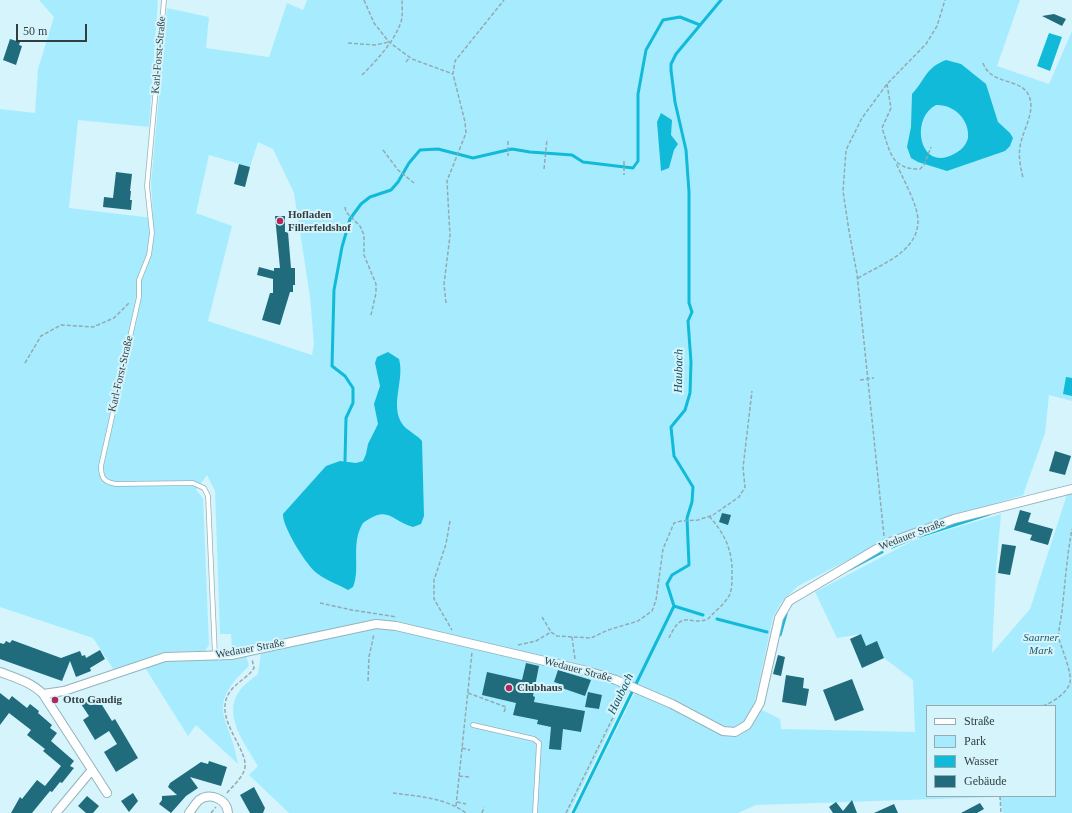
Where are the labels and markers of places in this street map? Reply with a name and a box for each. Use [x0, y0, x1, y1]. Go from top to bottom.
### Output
place label: Hofladen Fillerfeldshof [288, 208, 351, 234]
marker: Hofladen Fillerfeldshof [275, 216, 285, 226]
place label: Clubhaus [517, 681, 562, 695]
marker: Clubhaus [504, 683, 514, 693]
place label: Otto Gaudig [63, 693, 122, 707]
marker: Otto Gaudig [50, 695, 60, 705]

